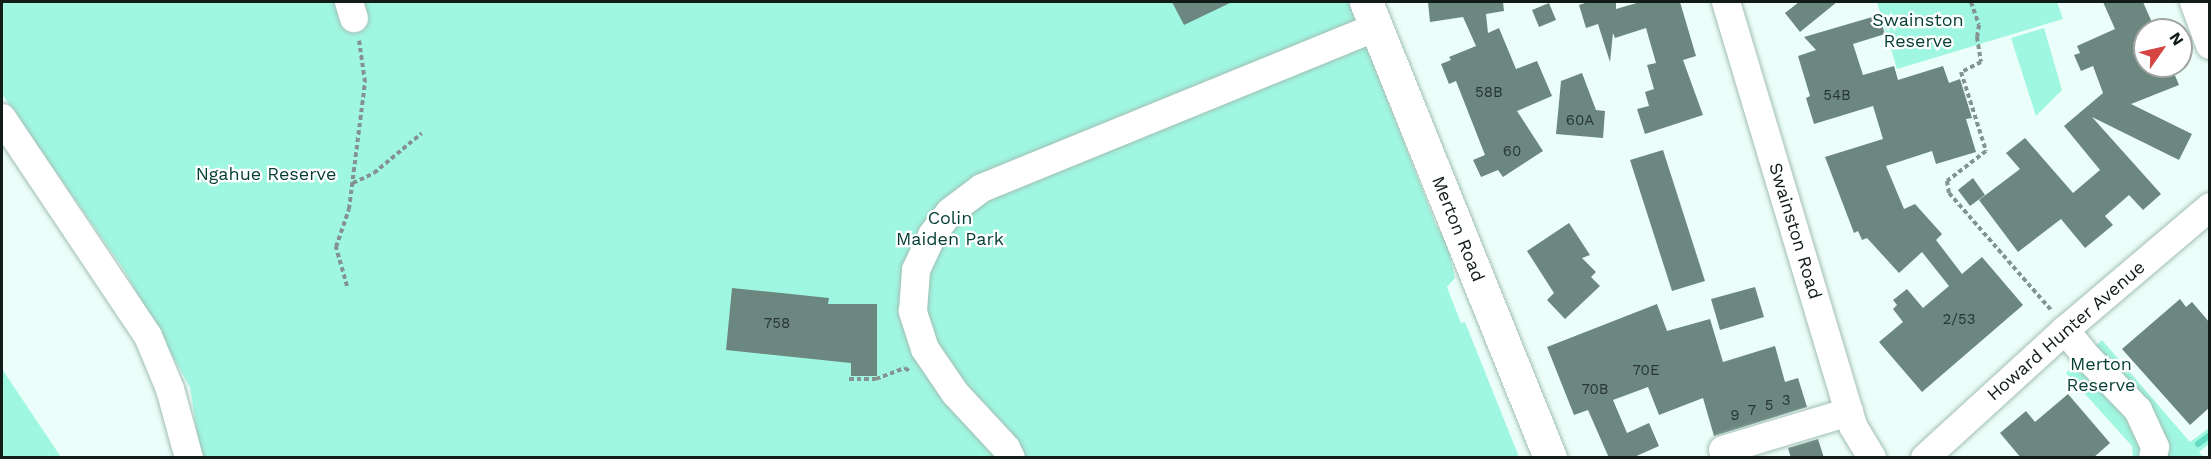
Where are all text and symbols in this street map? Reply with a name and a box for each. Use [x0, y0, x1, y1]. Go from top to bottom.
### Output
park label: Swainston Reserve [1872, 10, 1964, 52]
north arrow [2133, 18, 2193, 78]
text: N [2165, 29, 2188, 49]
house number: 58B [1475, 84, 1503, 102]
house number: 54B [1823, 87, 1851, 105]
house number: 60A [1566, 112, 1594, 130]
house number: 60 [1503, 143, 1521, 161]
street label: Swainston Road [1764, 160, 1826, 302]
park label: Ngahue Reserve [196, 163, 336, 185]
street label: Merton Road [1427, 173, 1489, 285]
park label: Colin Maiden Park [896, 208, 1004, 250]
street label: Howard Hunter Avenue [1982, 256, 2150, 406]
house number: 2/53 [1943, 311, 1975, 329]
house number: 758 [764, 315, 790, 333]
park label: Merton Reserve [2066, 354, 2136, 397]
house number: 70E [1632, 362, 1660, 380]
house number: 70B [1581, 381, 1609, 399]
house number: 3 [1782, 392, 1790, 410]
house number: 5 [1765, 397, 1773, 415]
house number: 7 [1748, 402, 1756, 420]
house number: 9 [1730, 407, 1740, 425]

